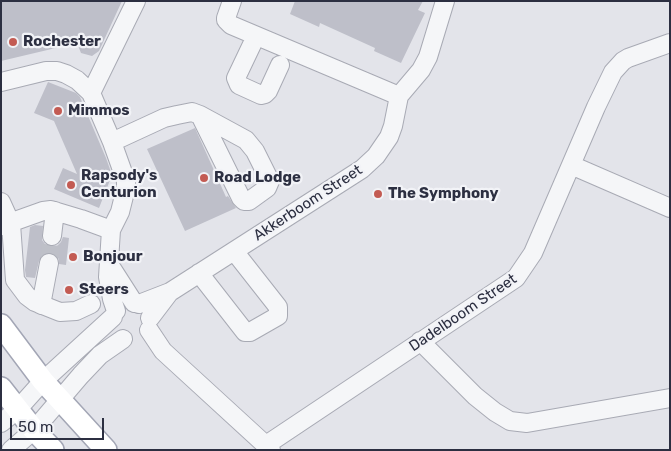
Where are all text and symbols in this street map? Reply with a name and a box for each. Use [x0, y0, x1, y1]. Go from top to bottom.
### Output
place label: Rochester [23, 33, 101, 51]
marker: Rochester [7, 36, 19, 48]
place label: Mimmos [68, 102, 130, 120]
marker: Mimmos [52, 105, 64, 117]
street label: Akkerboom Street [250, 161, 366, 245]
place label: Rapsody's Centurion [81, 167, 157, 202]
place label: Road Lodge [214, 169, 301, 187]
marker: Road Lodge [198, 172, 210, 184]
marker: Rapsody's Centurion [65, 179, 77, 191]
place label: The Symphony [388, 185, 498, 203]
marker: The Symphony [372, 188, 384, 200]
place label: Bonjour [83, 248, 143, 266]
marker: Bonjour [67, 251, 79, 263]
street label: Dadelboom Street [406, 270, 520, 356]
place label: Steers [79, 281, 129, 299]
marker: Steers [63, 284, 75, 296]
scale bar [12, 408, 106, 440]
text: 50 m [18, 418, 53, 436]

